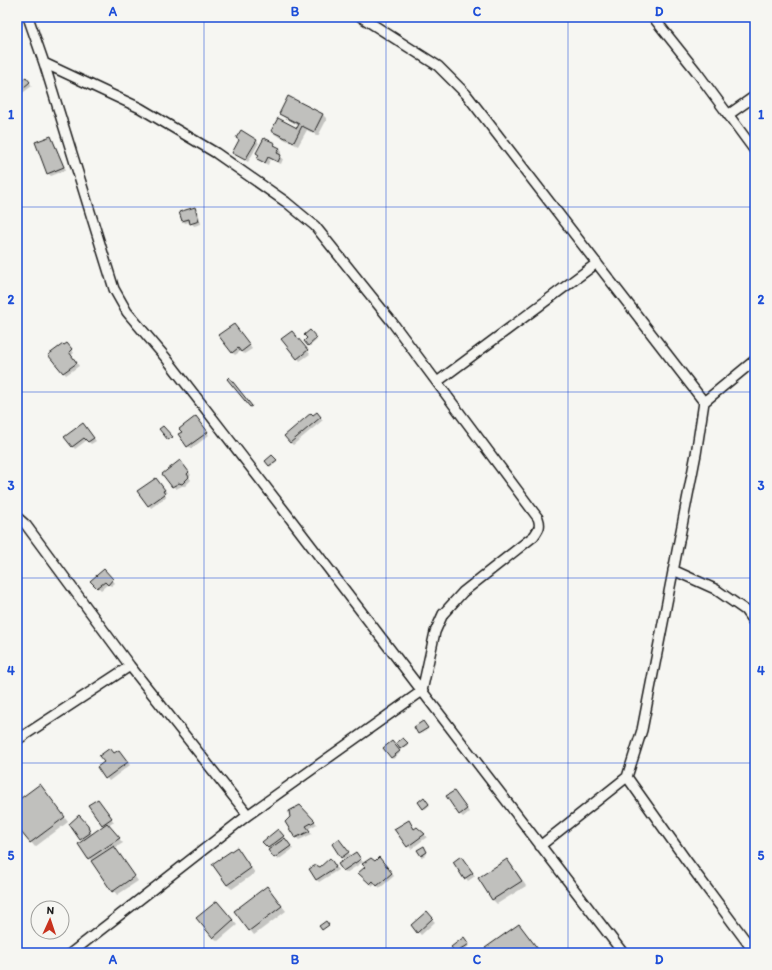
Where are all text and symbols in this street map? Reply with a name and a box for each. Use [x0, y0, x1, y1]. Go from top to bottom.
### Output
text: A [108, 4, 118, 19]
text: B [291, 4, 300, 19]
text: C [473, 4, 482, 19]
text: D [655, 4, 664, 19]
text: 1 [8, 107, 14, 122]
text: 1 [758, 107, 764, 122]
text: 2 [8, 292, 15, 307]
text: 2 [758, 292, 765, 307]
text: 3 [7, 478, 15, 493]
text: 3 [757, 478, 765, 493]
text: 4 [7, 663, 15, 678]
text: 4 [757, 663, 765, 678]
text: 5 [8, 848, 15, 863]
text: 5 [758, 848, 765, 863]
north arrow [30, 900, 70, 940]
text: N [46, 904, 55, 917]
text: A [108, 952, 118, 967]
text: B [291, 952, 300, 967]
text: C [473, 952, 482, 967]
text: D [655, 952, 664, 967]

